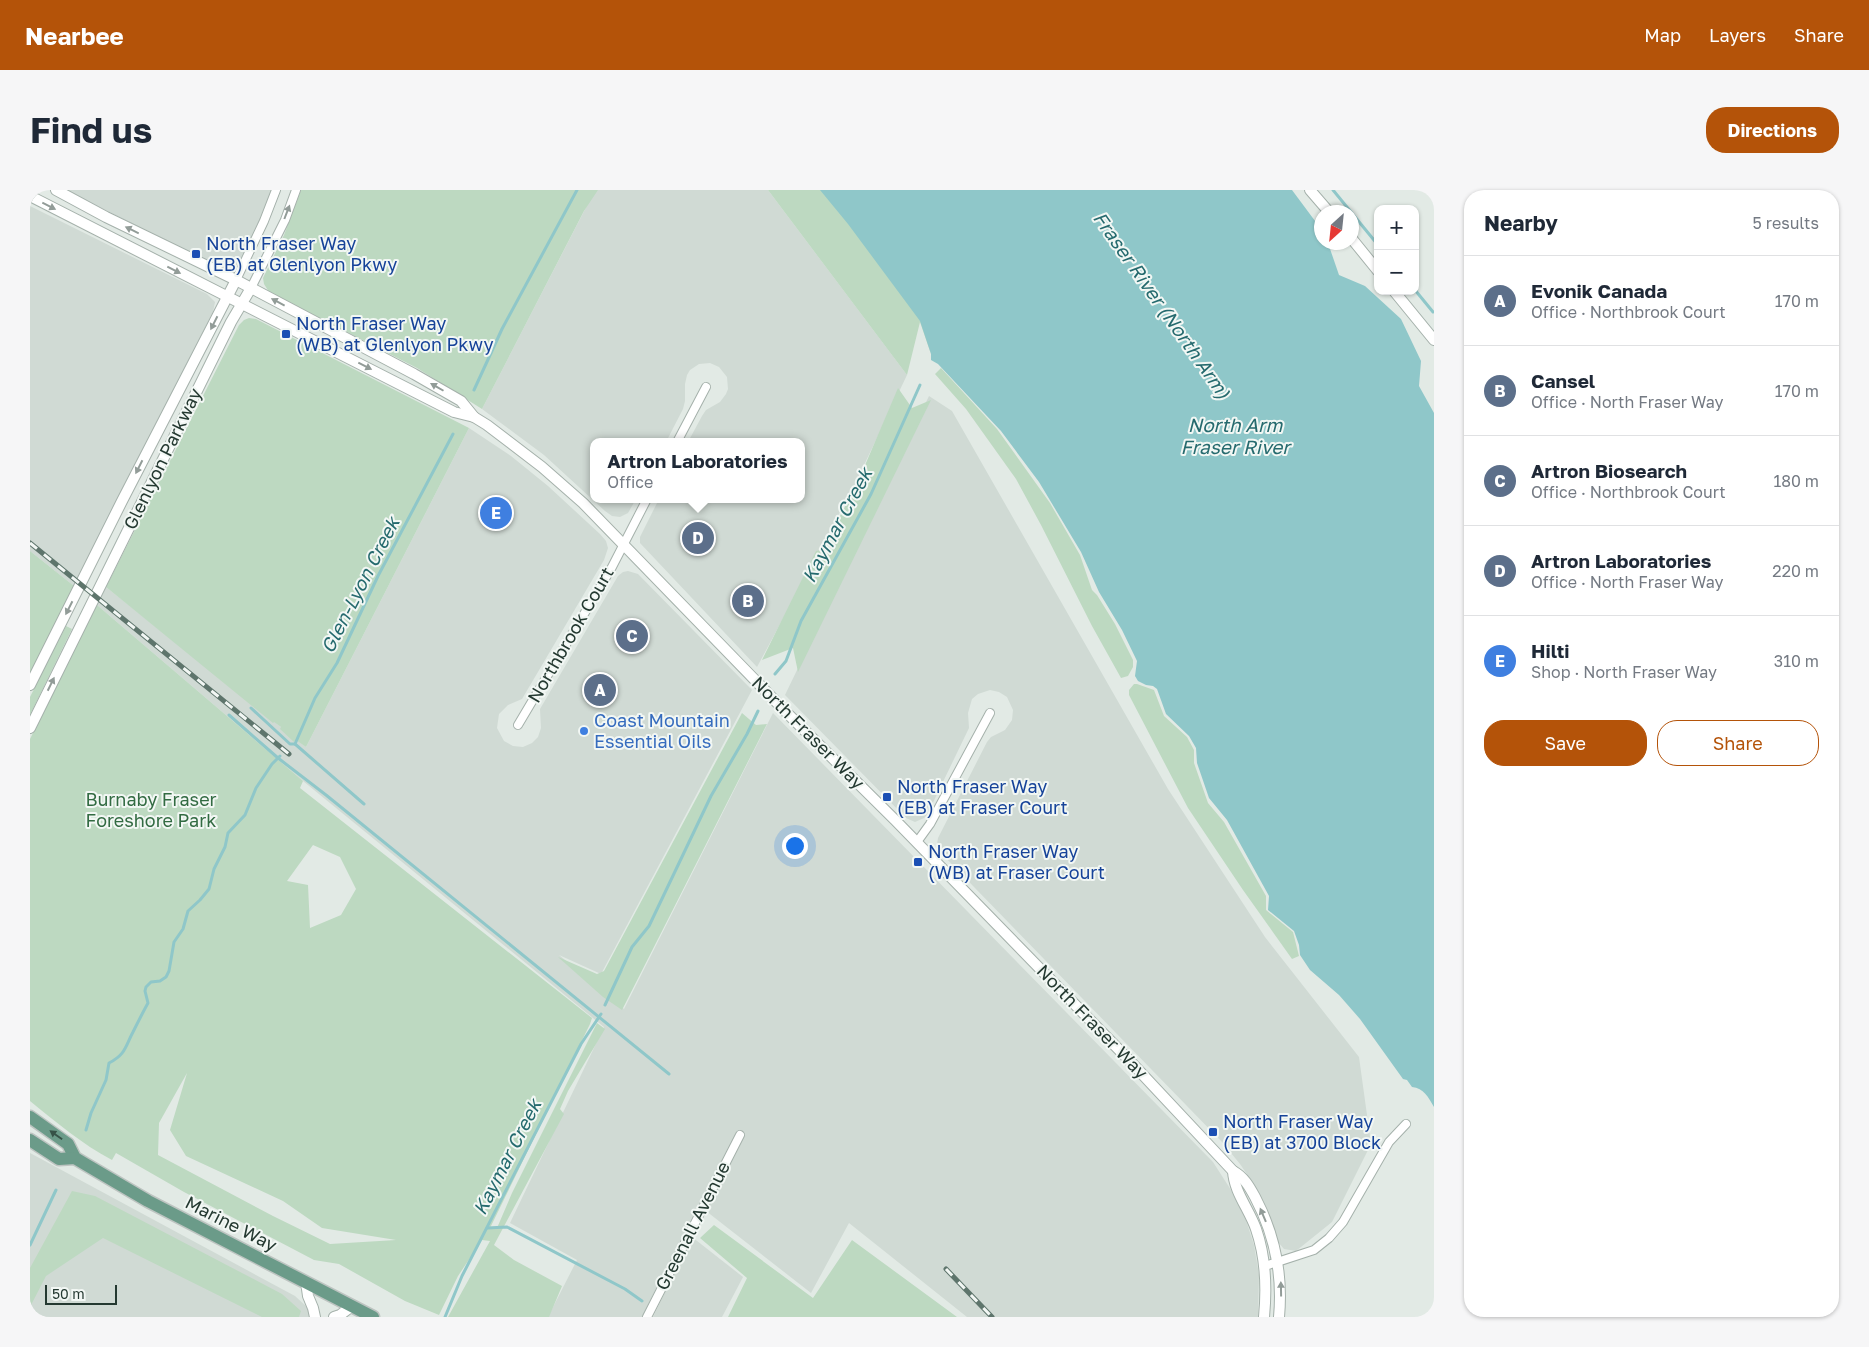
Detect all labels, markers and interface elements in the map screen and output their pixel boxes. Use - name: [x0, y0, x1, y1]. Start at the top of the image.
- text: Nearbee: [25, 21, 124, 50]
- text: Map: [1644, 24, 1681, 46]
- text: Layers: [1709, 24, 1766, 46]
- text: Share: [1794, 24, 1844, 46]
- button: Directions: [1706, 107, 1839, 153]
- text: Find us: [30, 109, 152, 151]
- one-way arrow: [42, 202, 56, 210]
- one-way arrow: [283, 204, 291, 219]
- north arrow: [1314, 205, 1359, 250]
- map controls: [1374, 205, 1419, 295]
- button: +: [1374, 205, 1419, 250]
- water label: Fraser River (North Arm): [1089, 207, 1236, 403]
- text: Nearby: [1484, 210, 1558, 236]
- text: 5 results: [1753, 213, 1819, 233]
- one-way arrow: [125, 225, 139, 233]
- place label: North Fraser Way (EB) at Glenlyon Pkwy: [206, 232, 397, 275]
- marker: North Fraser Way (EB) at Glenlyon Pkwy: [190, 248, 202, 260]
- button: −: [1374, 250, 1419, 295]
- one-way arrow: [167, 266, 181, 274]
- text: Evonik Canada: [1531, 279, 1667, 302]
- text: A: [1494, 291, 1506, 311]
- text: 170 m: [1775, 291, 1819, 311]
- one-way arrow: [271, 298, 285, 306]
- text: Office · Northbrook Court: [1531, 302, 1726, 322]
- place label: North Fraser Way (WB) at Glenlyon Pkwy: [296, 312, 494, 355]
- one-way arrow: [210, 316, 218, 330]
- marker: North Fraser Way (WB) at Glenlyon Pkwy: [280, 328, 292, 340]
- one-way arrow: [358, 362, 372, 370]
- text: Cansel: [1531, 369, 1595, 392]
- text: B: [1494, 381, 1506, 401]
- text: 170 m: [1775, 381, 1819, 401]
- one-way arrow: [430, 382, 443, 391]
- street label: Glenlyon Parkway: [118, 384, 206, 533]
- text: Office · North Fraser Way: [1531, 392, 1723, 412]
- water label: North Arm Fraser River: [1180, 413, 1292, 458]
- popup: [590, 438, 805, 503]
- text: Artron Laboratories: [607, 449, 788, 472]
- text: Artron Biosearch: [1531, 459, 1687, 482]
- one-way arrow: [135, 460, 143, 475]
- water label: Kaymar Creek: [797, 462, 877, 586]
- text: C: [1494, 471, 1506, 491]
- text: 180 m: [1773, 471, 1819, 491]
- text: Office: [607, 472, 653, 492]
- text: Office · Northbrook Court: [1531, 482, 1726, 502]
- pin: E: [480, 494, 512, 532]
- water label: Glen-Lyon Creek: [315, 511, 405, 657]
- pin: D: [682, 519, 714, 557]
- text: Artron Laboratories: [1531, 549, 1711, 572]
- text: D: [1494, 561, 1506, 581]
- text: 220 m: [1772, 561, 1819, 581]
- street label: Northbrook Court: [522, 563, 618, 706]
- text: Office · North Fraser Way: [1531, 572, 1723, 592]
- pin: B: [732, 582, 764, 620]
- one-way arrow: [65, 600, 73, 615]
- pin: C: [616, 617, 648, 655]
- text: Hilti: [1531, 639, 1569, 662]
- text: E: [1495, 651, 1505, 671]
- text: 310 m: [1774, 651, 1819, 671]
- text: Shop · North Fraser Way: [1531, 662, 1717, 682]
- pin: A: [584, 671, 616, 709]
- street label: North Fraser Way: [748, 671, 870, 793]
- one-way arrow: [48, 677, 56, 691]
- place label: Coast Mountain Essential Oils: [594, 709, 730, 752]
- button: Save: [1484, 720, 1647, 766]
- button: Share: [1657, 720, 1819, 766]
- marker: Coast Mountain Essential Oils: [578, 725, 590, 737]
- place label: North Fraser Way (EB) at Fraser Court: [897, 775, 1068, 818]
- park label: Burnaby Fraser Foreshore Park: [85, 788, 217, 831]
- marker: North Fraser Way (EB) at Fraser Court: [881, 791, 893, 803]
- your location: [782, 833, 808, 859]
- place label: North Fraser Way (WB) at Fraser Court: [928, 840, 1105, 883]
- marker: North Fraser Way (WB) at Fraser Court: [912, 856, 924, 868]
- street label: North Fraser Way: [1033, 960, 1153, 1083]
- water label: Kaymar Creek: [468, 1093, 547, 1218]
- place label: North Fraser Way (EB) at 3700 Block: [1223, 1110, 1381, 1153]
- marker: North Fraser Way (EB) at 3700 Block: [1207, 1126, 1219, 1138]
- one-way arrow: [49, 1130, 62, 1140]
- street label: Greenall Avenue: [650, 1158, 734, 1293]
- street label: Marine Way: [182, 1191, 281, 1256]
- one-way arrow: [1259, 1208, 1267, 1222]
- one-way arrow: [1276, 1281, 1284, 1297]
- scale bar: [45, 1282, 118, 1305]
- text: 50 m: [52, 1285, 85, 1302]

